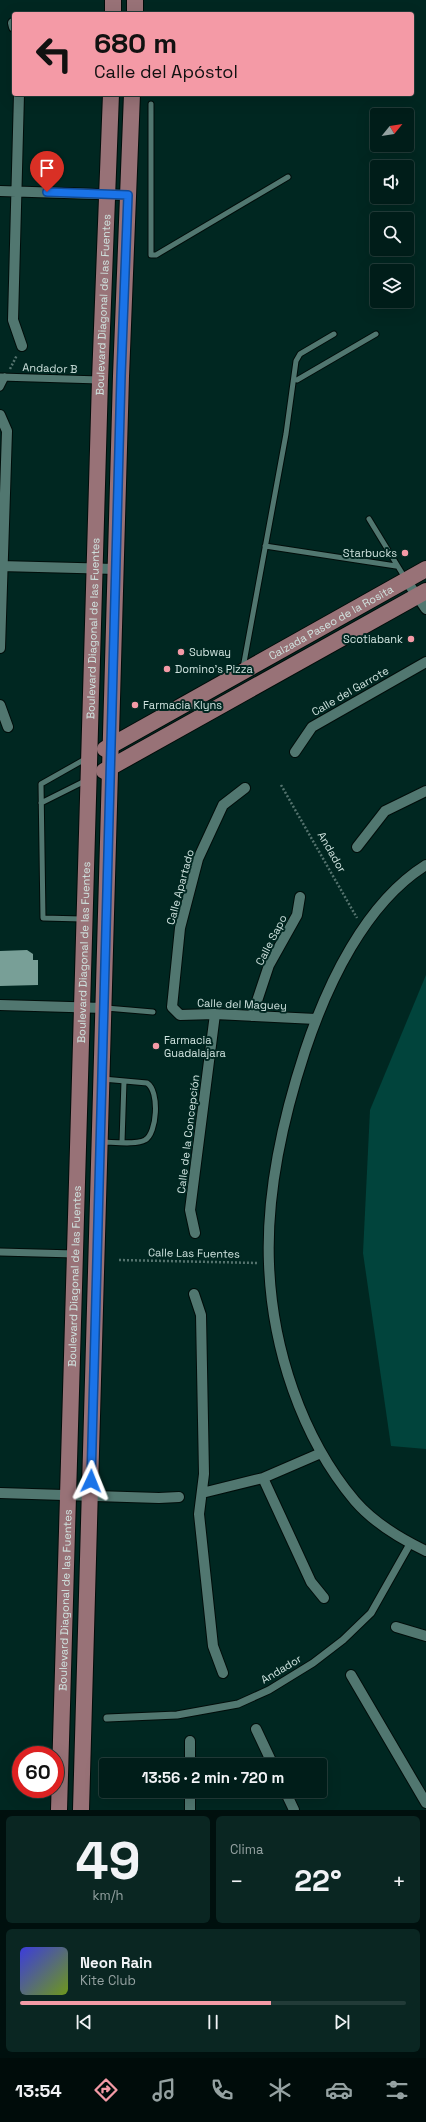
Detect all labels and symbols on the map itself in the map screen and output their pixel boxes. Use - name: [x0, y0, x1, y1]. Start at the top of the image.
- north arrow: [370, 108, 414, 152]
- pin: [30, 151, 64, 192]
- street label: Boulevard Diagonal de las Fuentes: [93, 213, 113, 396]
- street label: Andador B: [22, 360, 78, 376]
- street label: Boulevard Diagonal de las Fuentes: [83, 537, 102, 719]
- place label: Starbucks: [343, 546, 397, 560]
- marker: Starbucks: [400, 548, 410, 558]
- street label: Calzada Paseo de la Rosita: [266, 581, 396, 663]
- place label: Scotiabank: [343, 632, 403, 646]
- marker: Scotiabank: [406, 634, 416, 644]
- place label: Subway: [189, 645, 231, 659]
- marker: Subway: [176, 647, 186, 657]
- place label: Domino's Pizza: [175, 662, 254, 676]
- street label: Calle del Garrote: [309, 663, 391, 719]
- marker: Domino's Pizza: [162, 664, 172, 674]
- place label: Farmacia Klyns: [143, 698, 222, 712]
- marker: Farmacia Klyns: [130, 700, 140, 710]
- street label: Andador: [315, 829, 349, 875]
- street label: Calle Apartado: [163, 848, 197, 926]
- street label: Boulevard Diagonal de las Fuentes: [74, 861, 93, 1043]
- street label: Calle Sapo: [252, 912, 290, 968]
- street label: Calle del Maguey: [197, 995, 287, 1013]
- place label: Farmacia Guadalajara: [164, 1033, 227, 1060]
- marker: Farmacia Guadalajara: [151, 1041, 161, 1051]
- street label: Calle de la Concepción: [174, 1074, 202, 1194]
- street label: Boulevard Diagonal de las Fuentes: [65, 1185, 84, 1367]
- street label: Calle Las Fuentes: [148, 1245, 240, 1261]
- position arrow: [70, 1460, 112, 1502]
- street label: Boulevard Diagonal de las Fuentes: [55, 1509, 75, 1691]
- street label: Andador: [258, 1651, 304, 1687]
- speed limit sign: 60: [12, 1746, 64, 1798]

